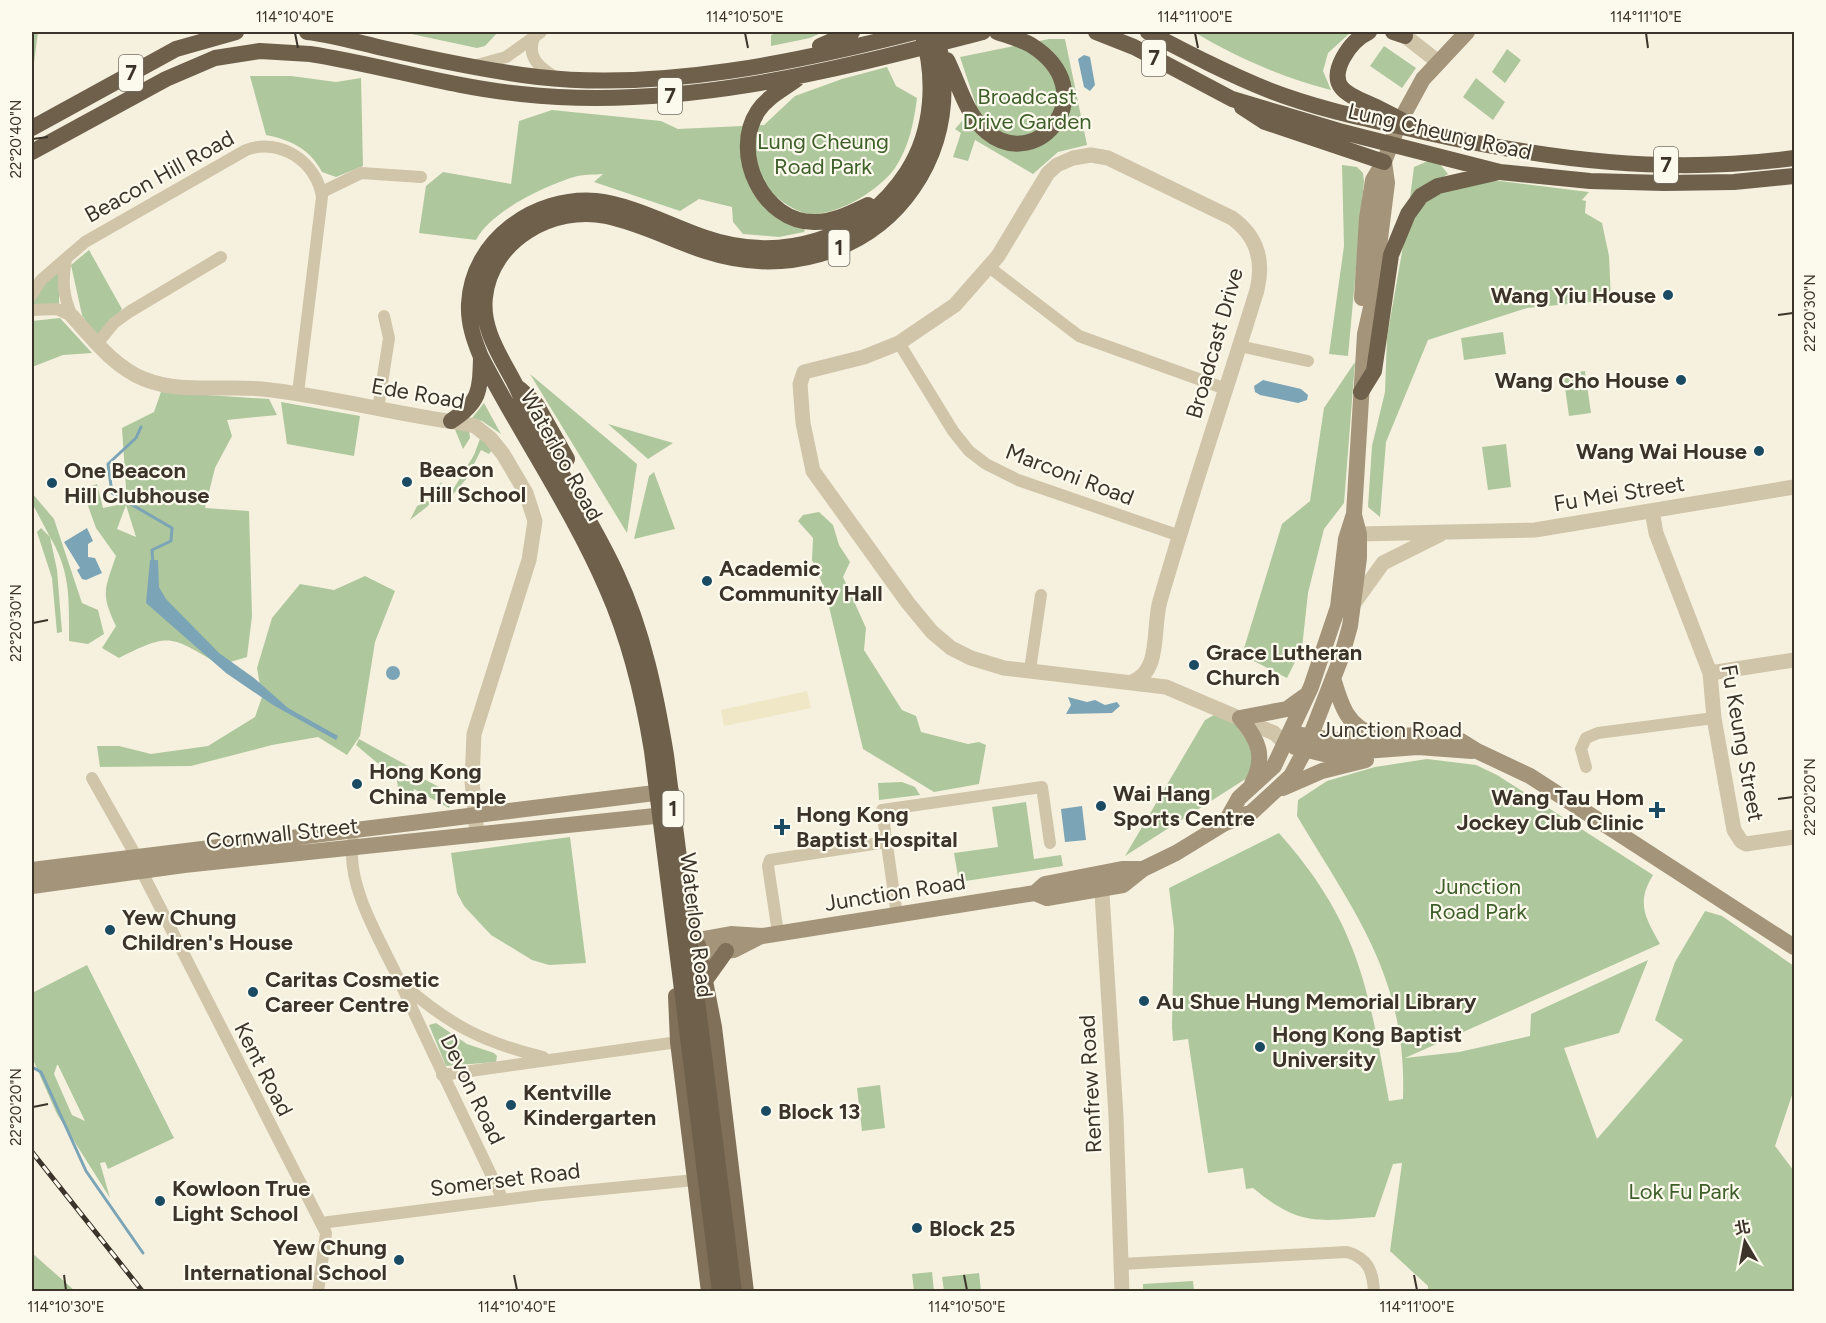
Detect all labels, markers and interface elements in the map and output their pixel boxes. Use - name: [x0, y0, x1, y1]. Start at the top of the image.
- text: 114°10'40"E: [256, 8, 334, 26]
- text: 114°10'50"E: [706, 8, 784, 26]
- text: 114°11'00"E: [1157, 8, 1233, 26]
- text: 114°11'10"E: [1610, 8, 1682, 26]
- road number: 7: [1142, 40, 1166, 76]
- road number: 7: [119, 55, 143, 91]
- road number: 7: [658, 78, 682, 114]
- park label: Broadcast Drive Garden: [963, 83, 1091, 135]
- street label: Lung Cheung Road: [1345, 97, 1535, 166]
- text: 22°20'40"N: [7, 100, 25, 178]
- street label: Beacon Hill Road: [80, 124, 239, 229]
- park label: Lung Cheung Road Park: [757, 128, 889, 180]
- road number: 7: [1654, 147, 1678, 183]
- road number: 1: [828, 230, 850, 266]
- street label: Broadcast Drive: [1180, 265, 1249, 422]
- text: 22°20'30"N: [1801, 274, 1819, 352]
- place label: Wang Yiu House: [1491, 282, 1656, 309]
- marker: Wang Yiu House: [1661, 288, 1675, 302]
- place label: Wang Cho House: [1495, 367, 1669, 394]
- street label: Ede Road: [369, 372, 467, 415]
- marker: Wang Cho House: [1674, 373, 1688, 387]
- street label: Waterloo Road: [514, 385, 609, 525]
- street label: Marconi Road: [1002, 438, 1138, 511]
- place label: Wang Wai House: [1576, 438, 1747, 465]
- marker: Wang Wai House: [1752, 444, 1766, 458]
- place label: Beacon Hill School: [419, 456, 526, 508]
- place label: One Beacon Hill Clubhouse: [64, 457, 210, 509]
- street label: Fu Mei Street: [1552, 470, 1686, 517]
- marker: Beacon Hill School: [400, 475, 414, 489]
- marker: One Beacon Hill Clubhouse: [45, 476, 59, 490]
- place label: Academic Community Hall: [719, 555, 883, 607]
- marker: Academic Community Hall: [700, 574, 714, 588]
- text: 22°20'30"N: [7, 584, 25, 662]
- place label: Grace Lutheran Church: [1206, 639, 1362, 691]
- marker: Grace Lutheran Church: [1187, 658, 1201, 672]
- street label: Fu Keung Street: [1715, 662, 1770, 824]
- street label: Junction Road: [1320, 716, 1462, 743]
- place label: Hong Kong China Temple: [369, 758, 506, 810]
- text: 22°20'20"N: [1801, 758, 1819, 836]
- marker: Hong Kong China Temple: [350, 777, 364, 791]
- place label: Wai Hang Sports Centre: [1113, 780, 1255, 832]
- place label: Wang Tau Hom Jockey Club Clinic: [1457, 784, 1644, 836]
- road number: 1: [662, 791, 684, 827]
- marker: Wai Hang Sports Centre: [1094, 799, 1108, 813]
- place label: Hong Kong Baptist Hospital: [796, 801, 958, 853]
- marker: Wang Tau Hom Jockey Club Clinic: [1648, 801, 1666, 819]
- street label: Cornwall Street: [205, 812, 360, 855]
- marker: Hong Kong Baptist Hospital: [773, 818, 791, 836]
- street label: Waterloo Road: [674, 851, 719, 999]
- street label: Junction Road: [823, 868, 967, 917]
- park label: Junction Road Park: [1429, 873, 1527, 925]
- place label: Yew Chung Children's House: [122, 904, 293, 956]
- marker: Yew Chung Children's House: [103, 923, 117, 937]
- place label: Caritas Cosmetic Career Centre: [265, 966, 440, 1018]
- marker: Caritas Cosmetic Career Centre: [246, 985, 260, 999]
- place label: Au Shue Hung Memorial Library: [1156, 988, 1477, 1015]
- marker: Au Shue Hung Memorial Library: [1137, 994, 1151, 1008]
- street label: Renfrew Road: [1073, 1014, 1108, 1154]
- street label: Kent Road: [228, 1018, 299, 1121]
- place label: Hong Kong Baptist University: [1272, 1021, 1462, 1073]
- street label: Devon Road: [434, 1030, 511, 1149]
- marker: Hong Kong Baptist University: [1253, 1040, 1267, 1054]
- text: 22°20'20"N: [7, 1068, 25, 1146]
- place label: Kentville Kindergarten: [523, 1079, 656, 1131]
- marker: Kentville Kindergarten: [504, 1098, 518, 1112]
- place label: Block 13: [778, 1098, 860, 1125]
- marker: Block 13: [759, 1104, 773, 1118]
- street label: Somerset Road: [428, 1157, 582, 1202]
- place label: Kowloon True Light School: [172, 1175, 310, 1227]
- park label: Lok Fu Park: [1628, 1178, 1740, 1205]
- marker: Kowloon True Light School: [153, 1194, 167, 1208]
- north arrow: [1715, 1212, 1775, 1272]
- place label: Block 25: [929, 1215, 1015, 1242]
- text: 北: [1733, 1217, 1752, 1238]
- marker: Block 25: [910, 1221, 924, 1235]
- place label: Yew Chung International School: [184, 1234, 387, 1286]
- marker: Yew Chung International School: [392, 1253, 406, 1267]
- text: 114°10'30"E: [27, 1298, 105, 1316]
- text: 114°10'40"E: [478, 1298, 556, 1316]
- text: 114°10'50"E: [928, 1298, 1006, 1316]
- text: 114°11'00"E: [1379, 1298, 1455, 1316]

